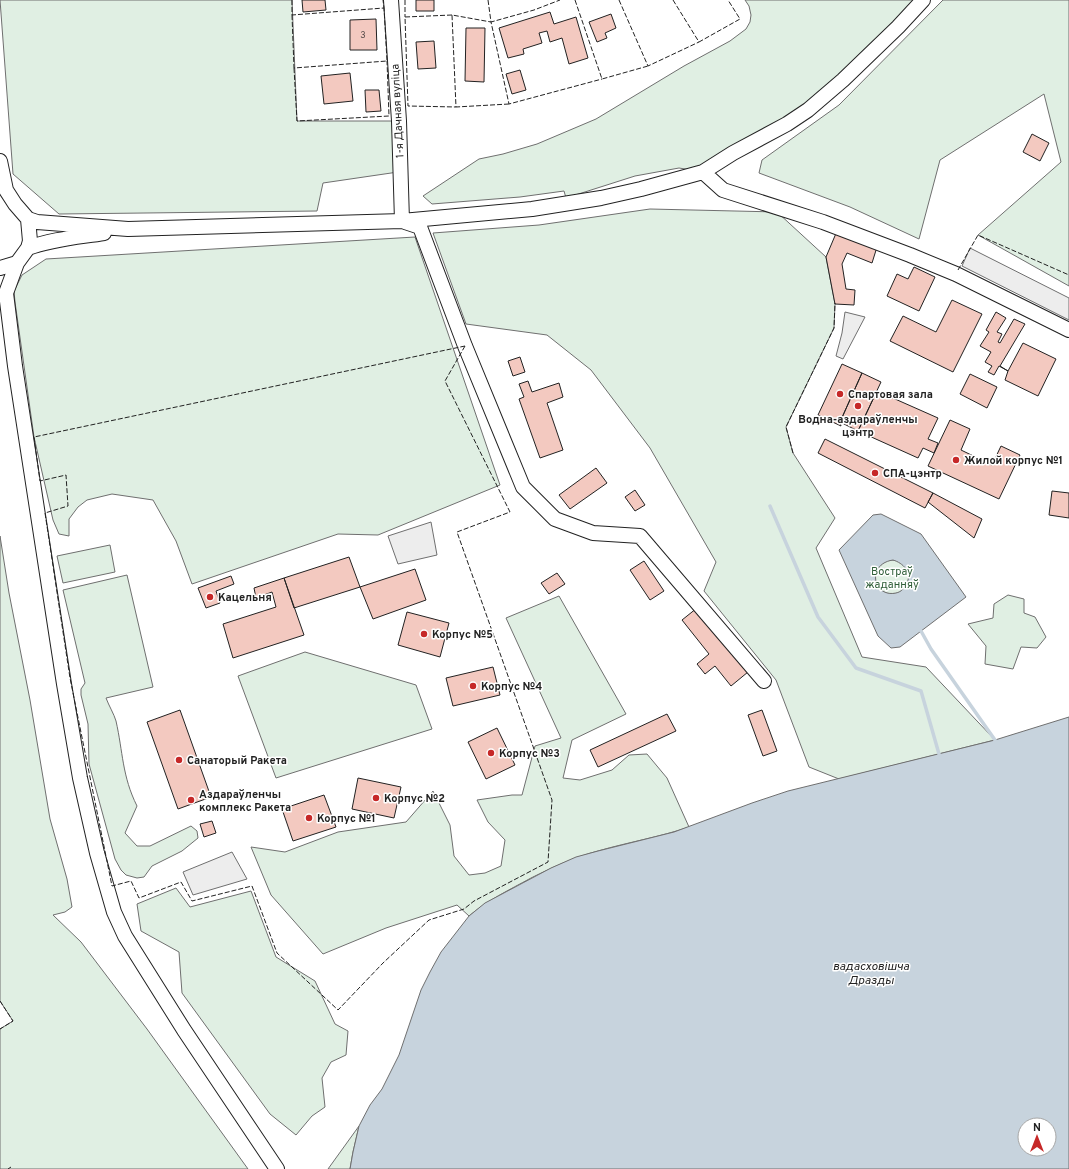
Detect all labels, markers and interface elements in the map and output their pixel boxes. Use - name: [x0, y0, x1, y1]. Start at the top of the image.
- house number: 3: [360, 30, 366, 41]
- street label: 1-я Дачная вуліца: [389, 63, 407, 158]
- place label: Спартовая зала: [848, 388, 933, 402]
- marker: Спартовая зала: [835, 389, 845, 399]
- marker: Водна-аздараўленчы цэнтр: [853, 401, 863, 411]
- place label: Водна-аздараўленчы цэнтр: [798, 413, 918, 440]
- place label: Жилой корпус №1: [964, 454, 1063, 468]
- marker: Жилой корпус №1: [951, 455, 961, 465]
- place label: СПА-цэнтр: [883, 467, 942, 481]
- marker: СПА-цэнтр: [870, 468, 880, 478]
- park label: Востраў жаданняў: [865, 565, 919, 592]
- place label: Кацельня: [218, 591, 272, 605]
- marker: Кацельня: [205, 592, 215, 602]
- place label: Корпус №5: [432, 628, 493, 642]
- marker: Корпус №5: [419, 629, 429, 639]
- place label: Корпус №4: [481, 680, 542, 694]
- marker: Корпус №4: [468, 681, 478, 691]
- place label: Корпус №3: [499, 747, 560, 761]
- marker: Корпус №3: [486, 748, 496, 758]
- place label: Санаторый Ракета: [187, 754, 287, 768]
- marker: Санаторый Ракета: [174, 755, 184, 765]
- place label: Аздараўленчы комплекс Ракета: [199, 788, 291, 815]
- place label: Корпус №2: [384, 792, 445, 806]
- marker: Корпус №2: [371, 793, 381, 803]
- marker: Аздараўленчы комплекс Ракета: [186, 795, 196, 805]
- place label: Корпус №1: [317, 812, 376, 826]
- marker: Корпус №1: [304, 813, 314, 823]
- water label: вадасховішча Дразды: [833, 959, 910, 989]
- north arrow: [1017, 1117, 1057, 1157]
- text: N: [1033, 1121, 1041, 1135]

